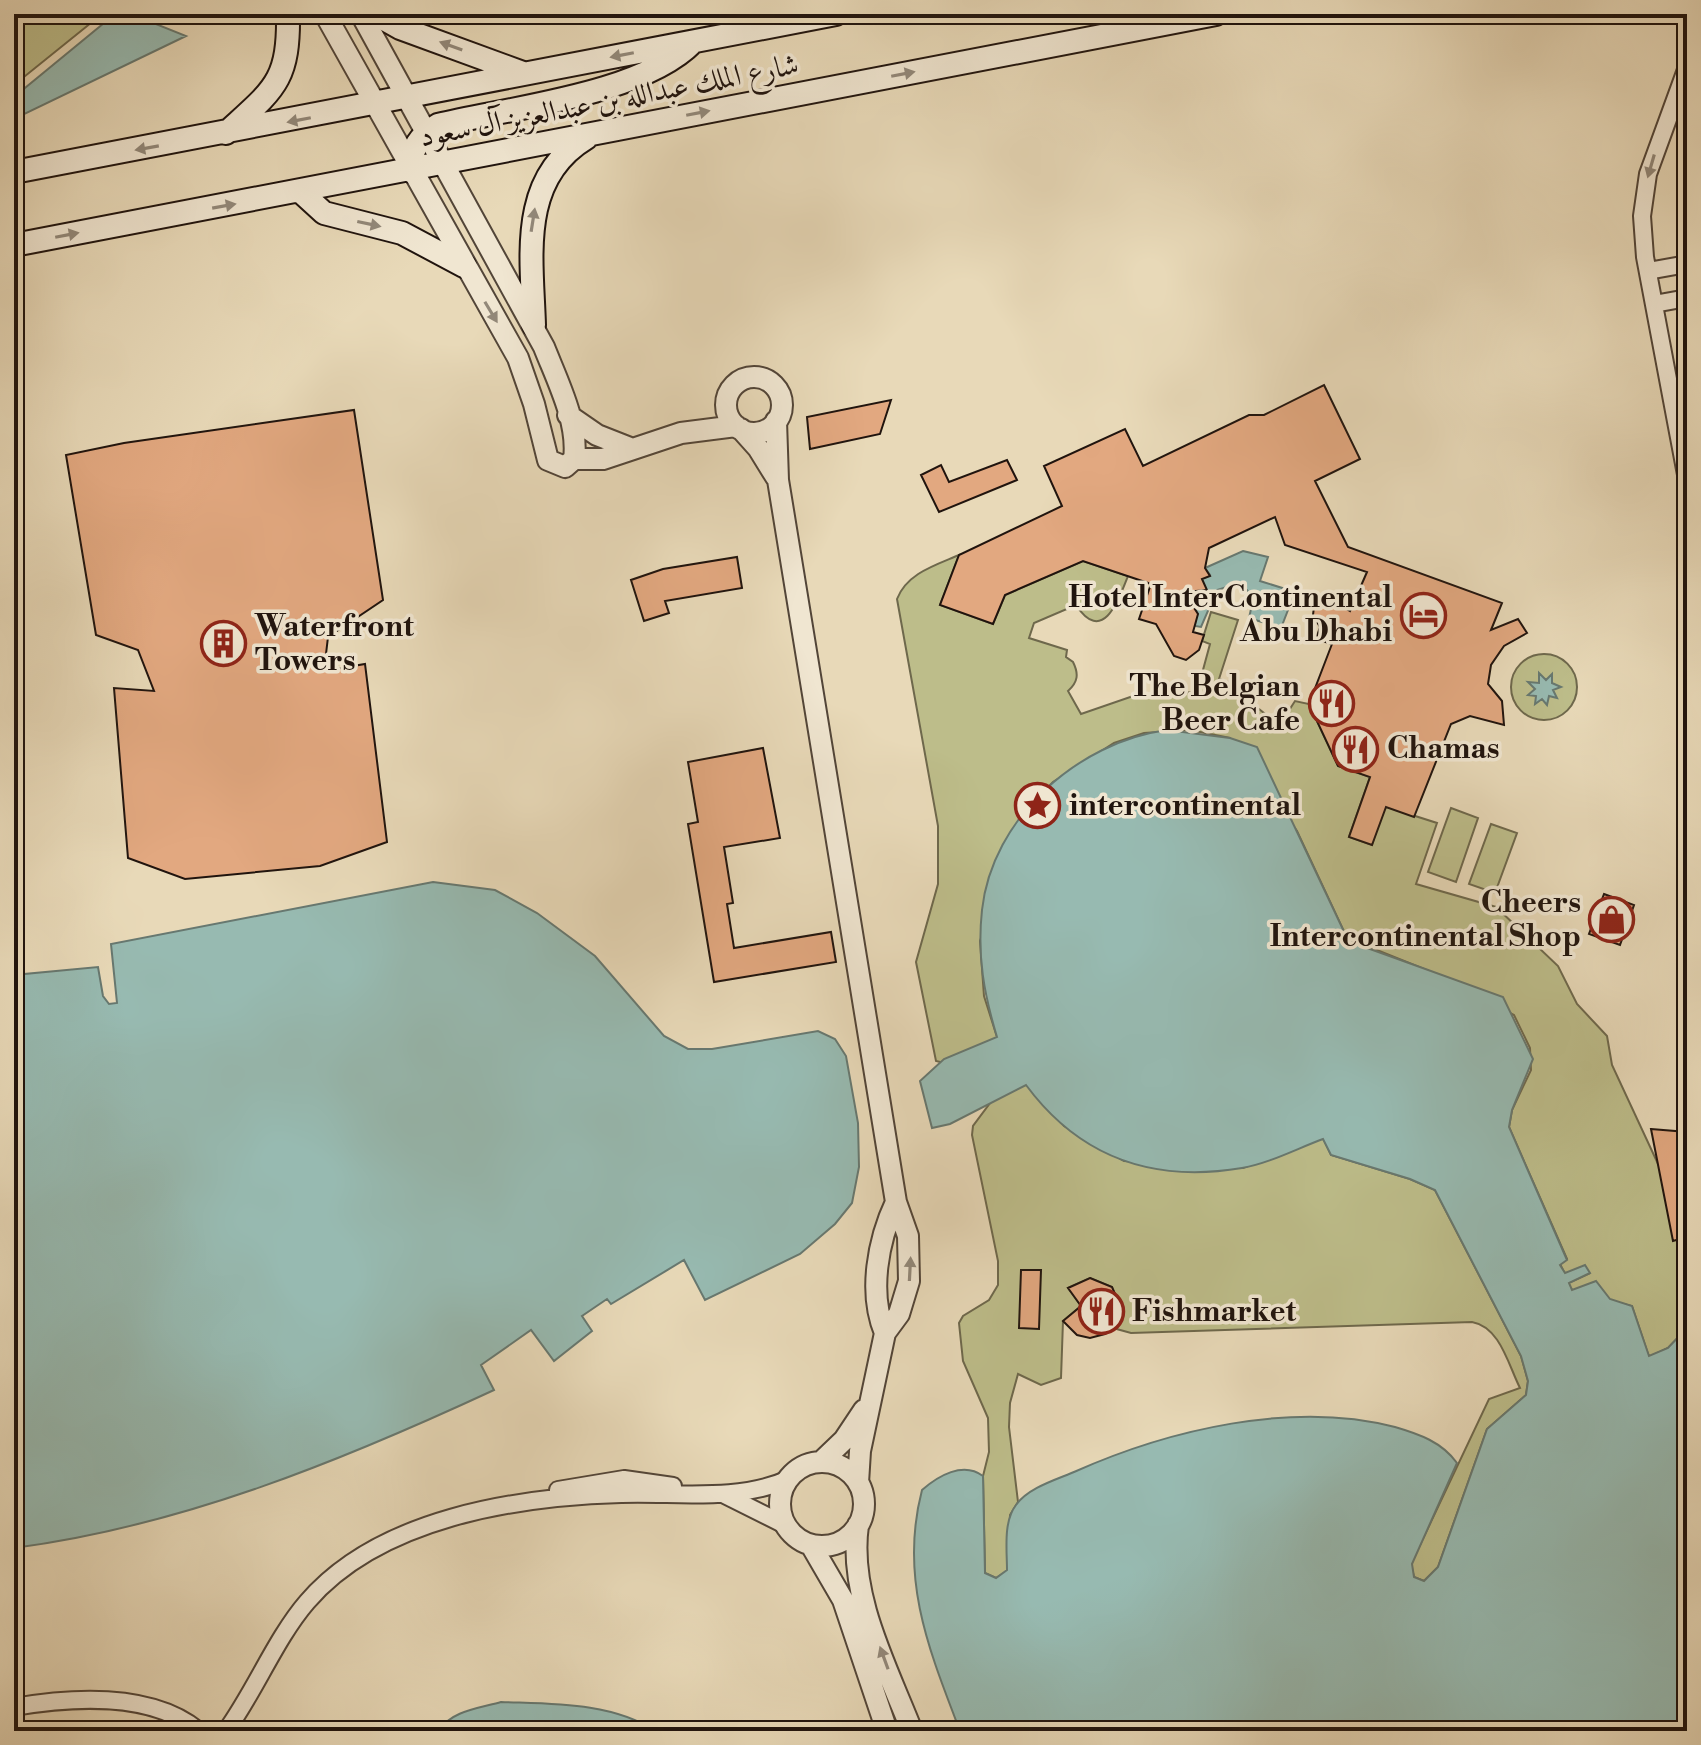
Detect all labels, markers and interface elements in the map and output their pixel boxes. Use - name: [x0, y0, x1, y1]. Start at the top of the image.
- one-way arrow: [438, 39, 462, 52]
- street label: شارع الملك عبدالله بن عبدالعزيز آل سعود: [416, 46, 803, 161]
- one-way arrow: [609, 49, 634, 61]
- one-way arrow: [891, 67, 916, 80]
- one-way arrow: [686, 106, 711, 119]
- one-way arrow: [287, 114, 312, 126]
- one-way arrow: [134, 142, 159, 154]
- one-way arrow: [1644, 155, 1657, 179]
- one-way arrow: [212, 199, 237, 211]
- one-way arrow: [527, 207, 540, 232]
- one-way arrow: [356, 218, 381, 231]
- one-way arrow: [55, 228, 80, 240]
- one-way arrow: [484, 301, 498, 323]
- place label: Hotel InterContinental Abu Dhabi: [1068, 579, 1392, 651]
- hotel icon: Hotel InterContinental Abu Dhabi: [1399, 591, 1447, 639]
- place label: Waterfront Towers: [254, 608, 414, 680]
- building icon: Waterfront Towers: [200, 620, 248, 668]
- place label: The Belgian Beer Cafe: [1130, 668, 1301, 740]
- restaurant icon: The Belgian Beer Cafe: [1307, 680, 1355, 728]
- restaurant icon: Chamas: [1332, 725, 1380, 773]
- place label: Chamas: [1387, 730, 1500, 768]
- place icon: intercontinental: [1014, 782, 1062, 830]
- place label: intercontinental: [1069, 787, 1301, 825]
- place label: Cheers Intercontinental Shop: [1270, 884, 1581, 956]
- shop icon: Cheers Intercontinental Shop: [1588, 896, 1636, 944]
- one-way arrow: [903, 1256, 916, 1281]
- restaurant icon: Fishmarket: [1077, 1288, 1125, 1336]
- place label: Fishmarket: [1132, 1293, 1297, 1331]
- one-way arrow: [878, 1646, 890, 1670]

